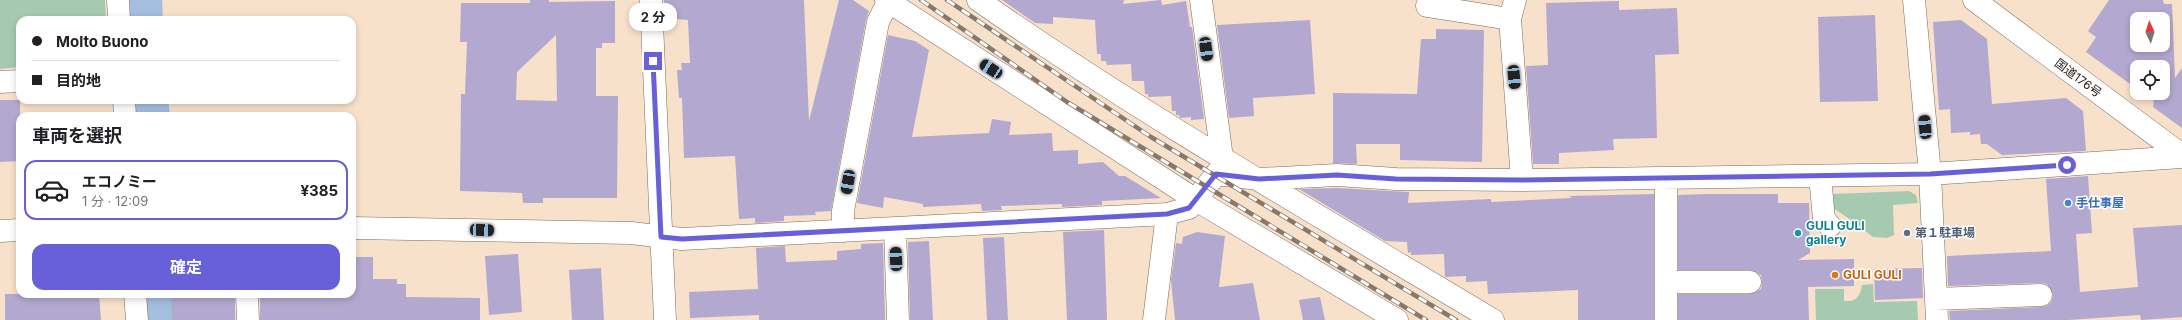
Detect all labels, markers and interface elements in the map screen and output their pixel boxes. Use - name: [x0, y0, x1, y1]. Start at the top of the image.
- callout: 2 分: [629, 3, 677, 31]
- text: 2 分: [641, 9, 665, 25]
- north arrow: [2130, 12, 2170, 52]
- map controls: [2130, 12, 2170, 100]
- text: Molto Buono: [56, 32, 149, 51]
- car: [1198, 36, 1214, 62]
- route end: [644, 52, 662, 70]
- street label: 国道176号: [2052, 55, 2105, 100]
- car: [978, 57, 1004, 81]
- button: locate: [2130, 60, 2170, 100]
- car: [1507, 65, 1521, 89]
- text: 目的地: [56, 71, 101, 90]
- car: [1918, 115, 1932, 139]
- text: 車両を選択: [32, 125, 122, 146]
- route start: [2058, 156, 2076, 174]
- car: [840, 169, 856, 195]
- icon: car: [34, 172, 70, 208]
- text: エコノミー: [82, 172, 157, 191]
- text: ¥385: [300, 181, 338, 200]
- text: 1 分 · 12:09: [82, 193, 148, 209]
- place label: 手仕事屋: [2076, 195, 2124, 210]
- marker: 手仕事屋: [2063, 198, 2073, 208]
- place label: GULI GULI gallery: [1806, 218, 1865, 247]
- car: [470, 224, 494, 236]
- place label: 第１駐車場: [1915, 225, 1975, 240]
- marker: GULI GULI gallery: [1793, 228, 1803, 238]
- marker: 第１駐車場: [1902, 228, 1912, 238]
- button: 確定: [32, 244, 340, 290]
- car: [890, 247, 902, 271]
- place label: GULI GULI: [1843, 267, 1902, 282]
- marker: GULI GULI: [1830, 270, 1840, 280]

